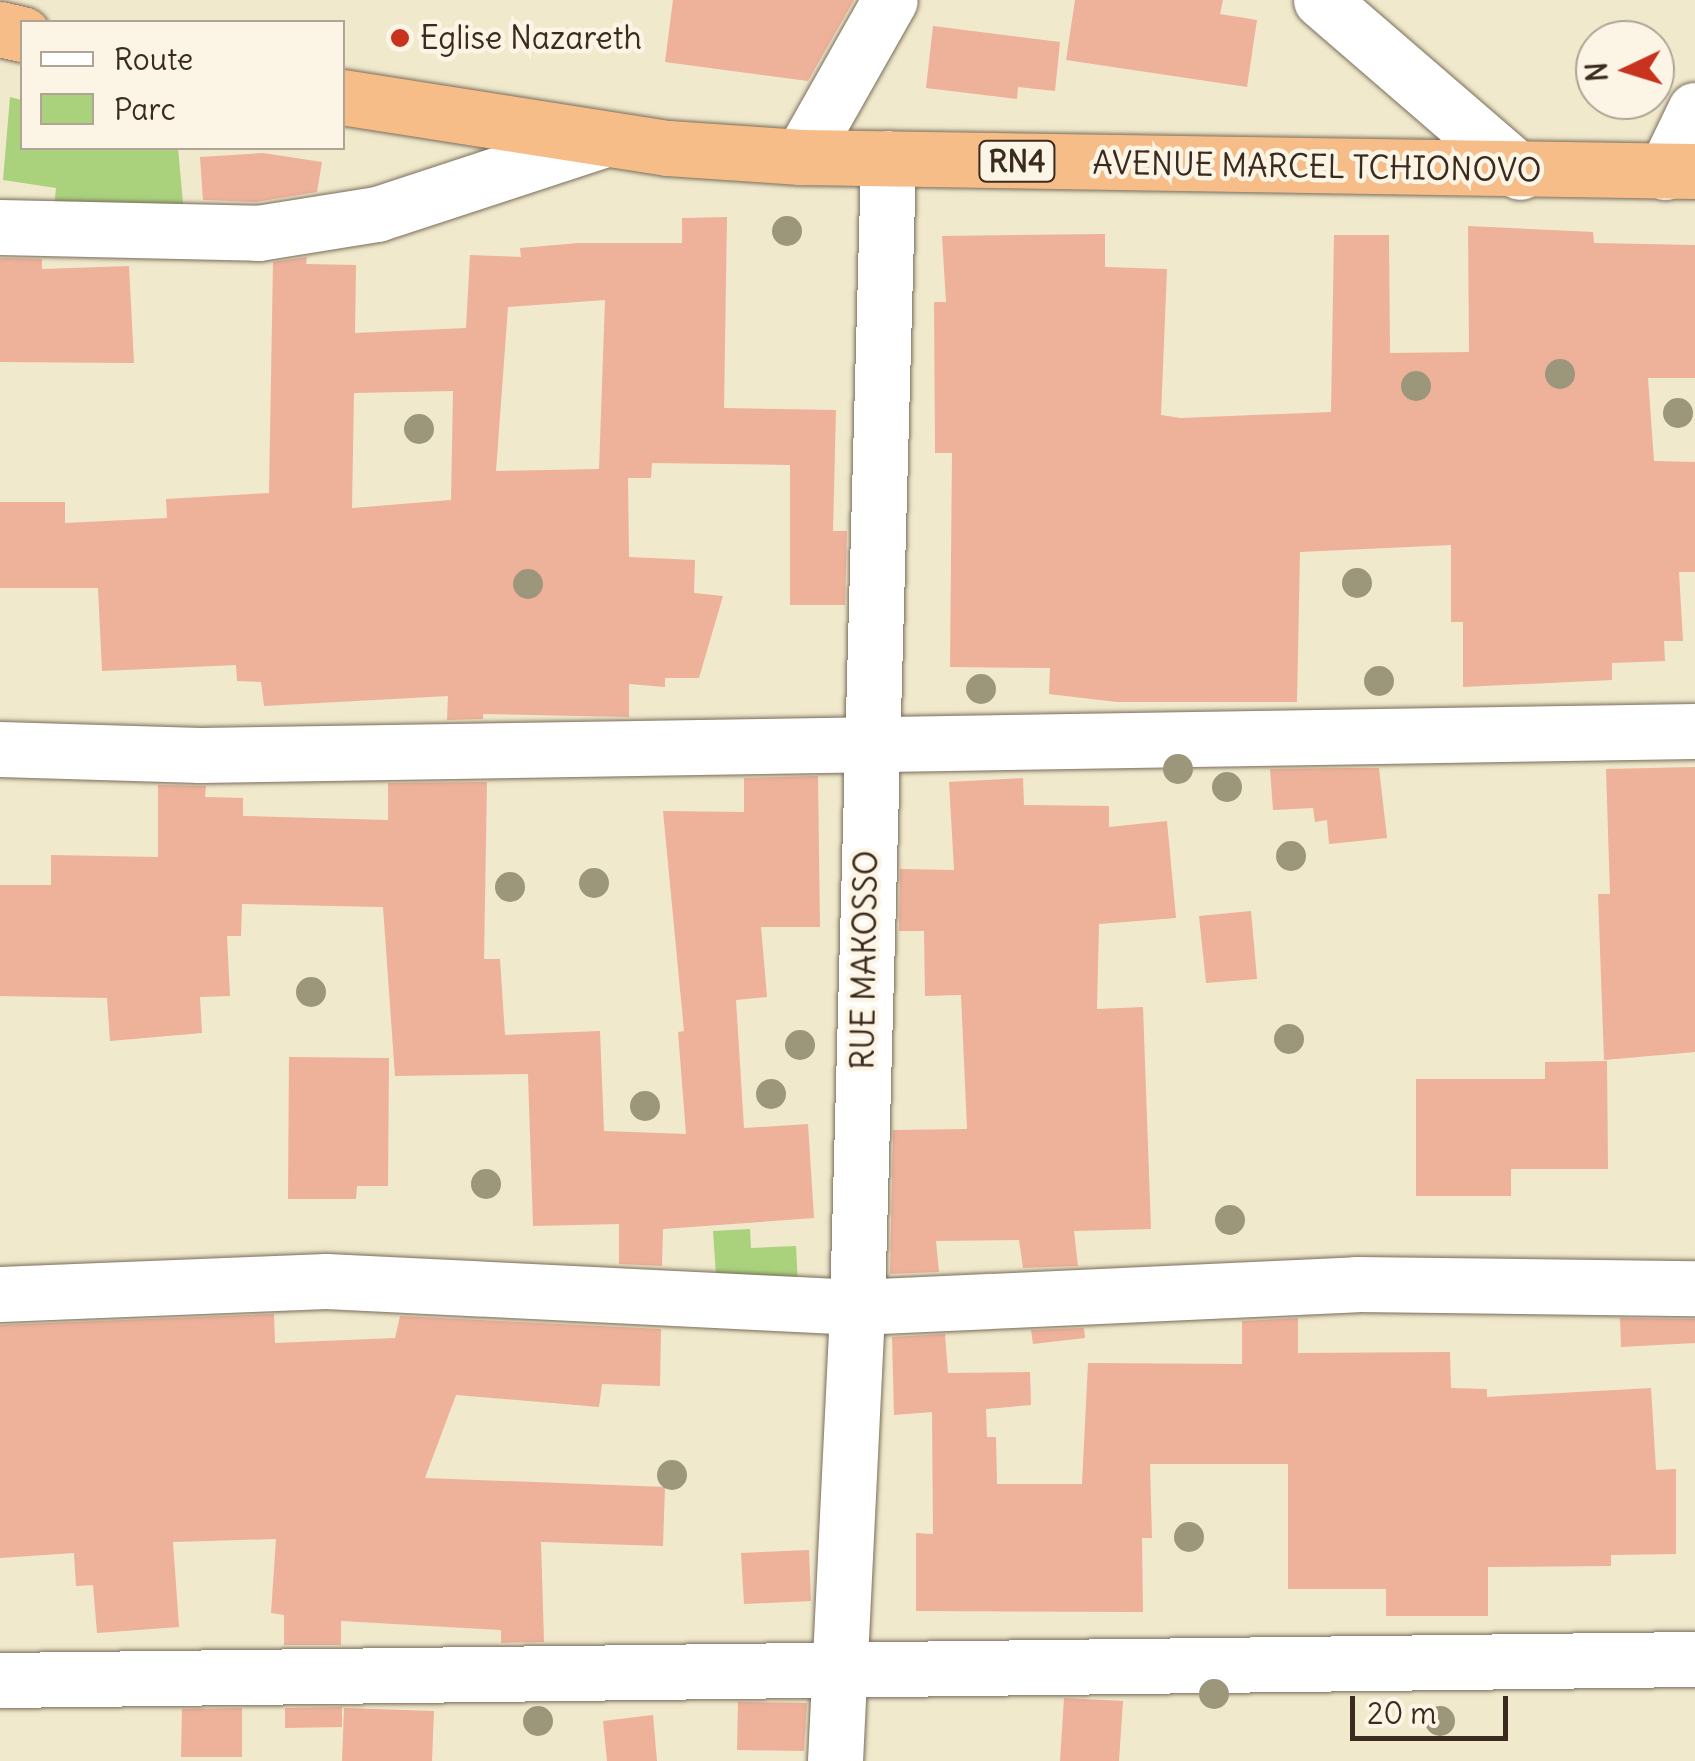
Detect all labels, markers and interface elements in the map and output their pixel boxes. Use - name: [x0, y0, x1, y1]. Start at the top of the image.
- place label: Eglise Nazareth: [420, 19, 642, 57]
- legend: [20, 20, 345, 150]
- north arrow: [1575, 20, 1675, 120]
- marker: Eglise Nazareth: [389, 27, 411, 49]
- text: Route: [114, 40, 193, 78]
- text: N: [1578, 61, 1616, 83]
- text: Parc: [114, 90, 176, 128]
- road number: RN4: [977, 136, 1057, 186]
- street label: AVENUE MARCEL TCHIONOVO: [1092, 144, 1542, 190]
- street label: RUE MAKOSSO: [844, 850, 886, 1070]
- scale bar: [1355, 1676, 1512, 1738]
- text: 20 m: [1367, 1694, 1437, 1732]

